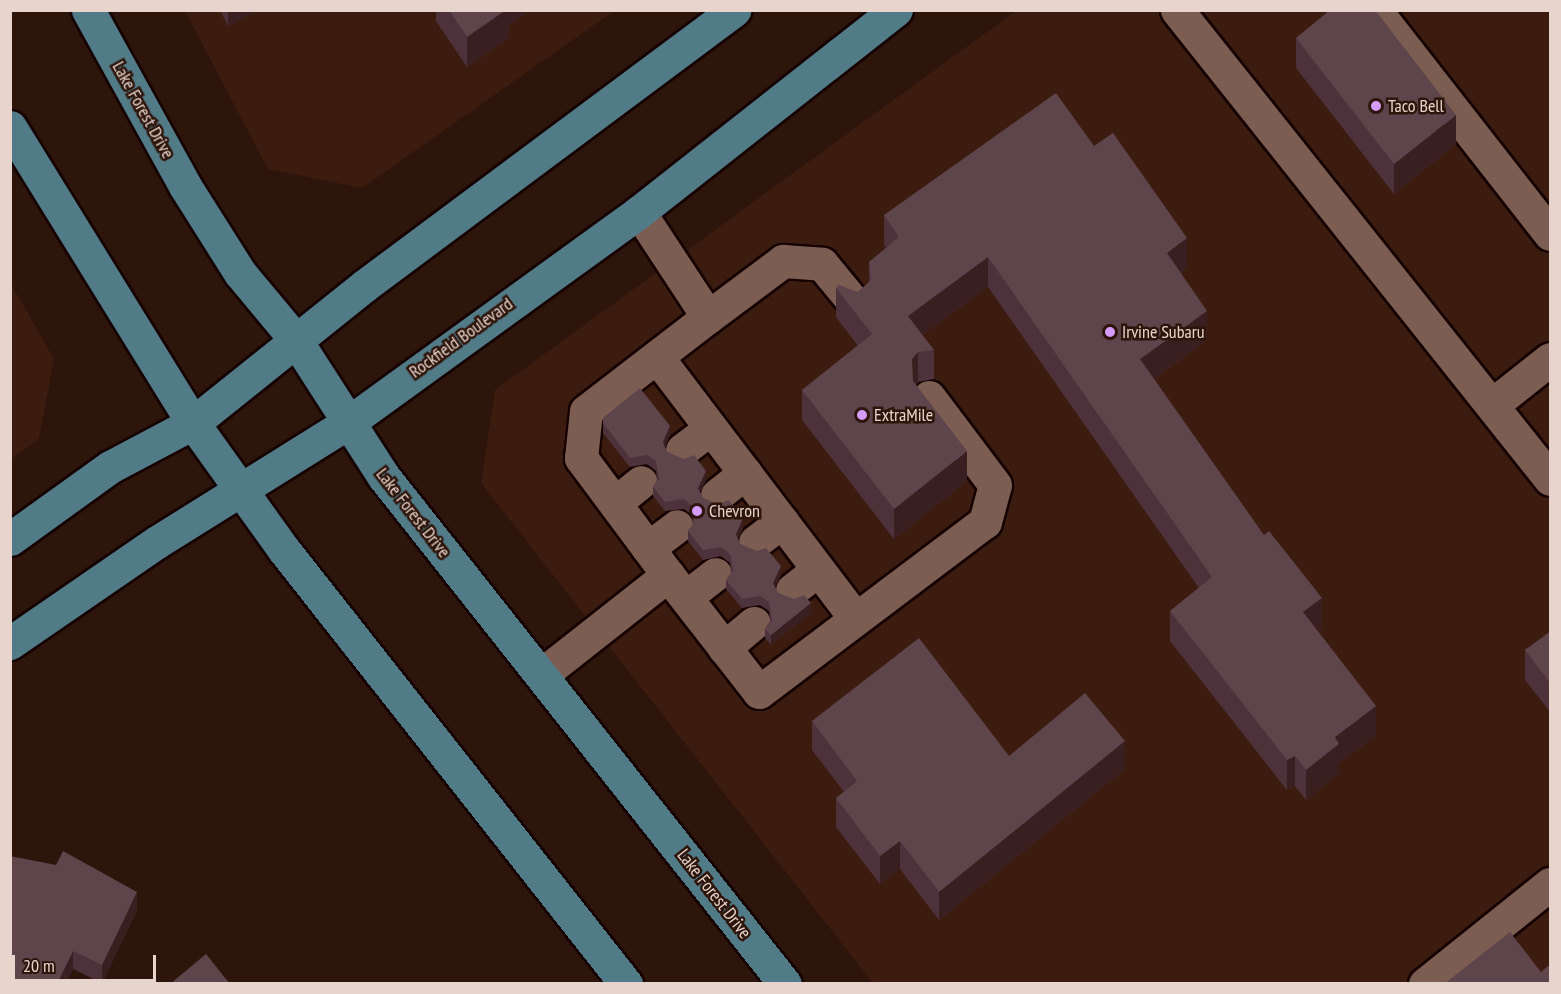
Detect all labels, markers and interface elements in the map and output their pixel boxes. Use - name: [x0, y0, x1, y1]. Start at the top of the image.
- street label: Lake Forest Drive: [107, 58, 179, 162]
- place label: Taco Bell: [1388, 95, 1444, 117]
- marker: Taco Bell: [1369, 99, 1383, 113]
- street label: Rockfield Boulevard: [405, 293, 517, 383]
- place label: Irvine Subaru: [1122, 321, 1204, 343]
- marker: Irvine Subaru: [1103, 325, 1117, 339]
- place label: ExtraMile: [874, 404, 933, 426]
- marker: ExtraMile: [855, 408, 869, 422]
- street label: Lake Forest Drive: [371, 464, 455, 562]
- place label: Chevron: [709, 500, 760, 522]
- marker: Chevron: [690, 504, 704, 518]
- street label: Lake Forest Drive: [672, 845, 756, 943]
- scale bar: [15, 943, 159, 981]
- text: 20 m: [23, 954, 55, 977]

